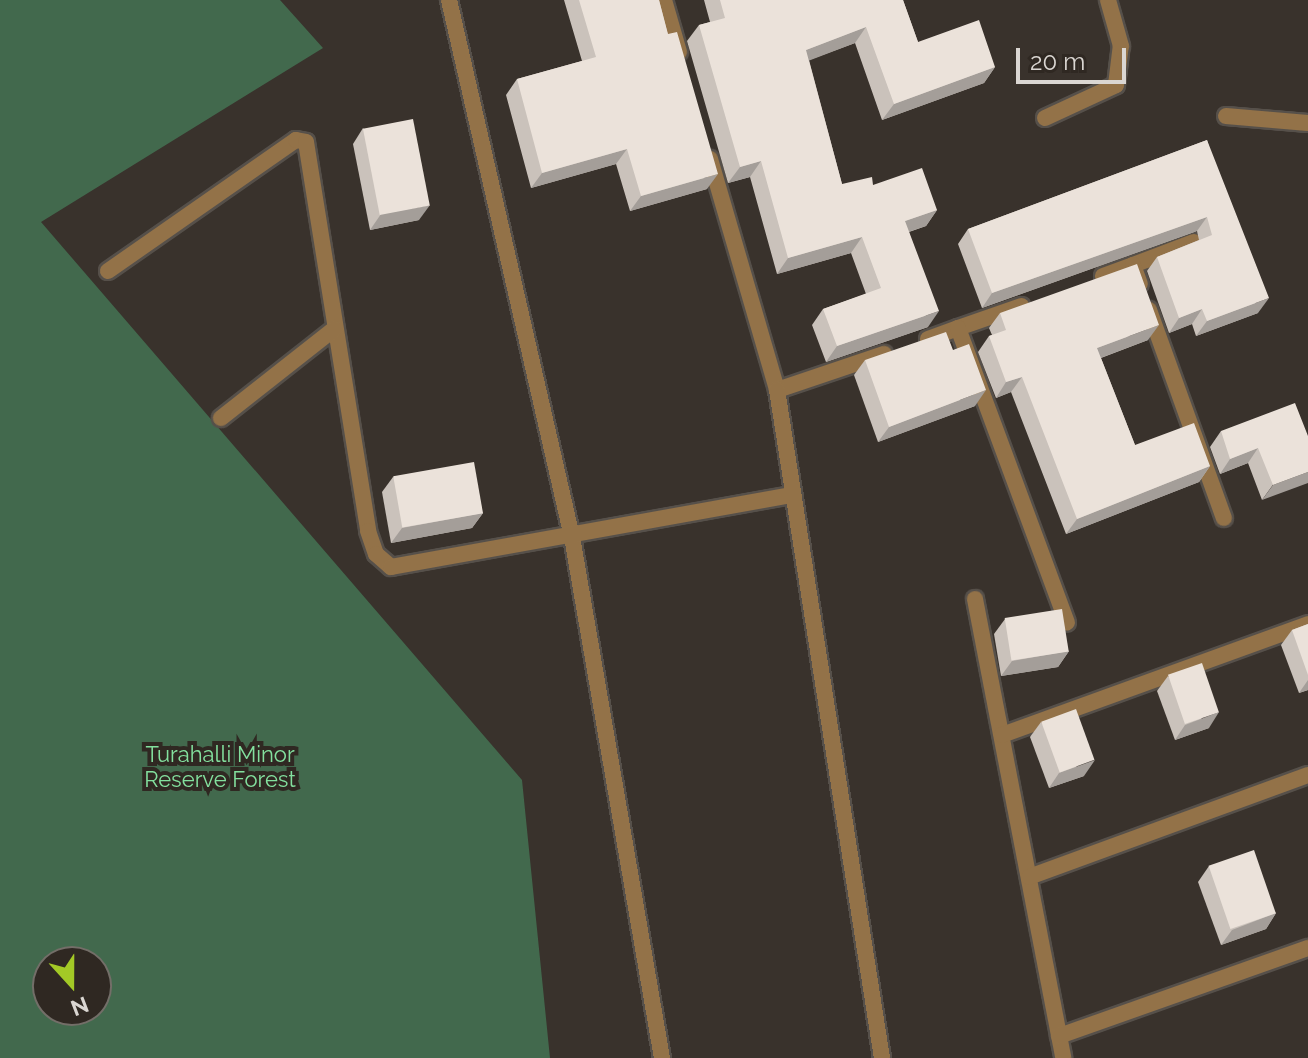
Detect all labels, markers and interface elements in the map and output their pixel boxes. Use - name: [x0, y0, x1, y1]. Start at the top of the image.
- scale bar: [1020, 32, 1130, 82]
- text: 20 m: [1030, 47, 1085, 76]
- park label: Turahalli Minor Reserve Forest: [144, 741, 296, 792]
- north arrow: [32, 946, 112, 1026]
- text: N: [67, 991, 92, 1022]

